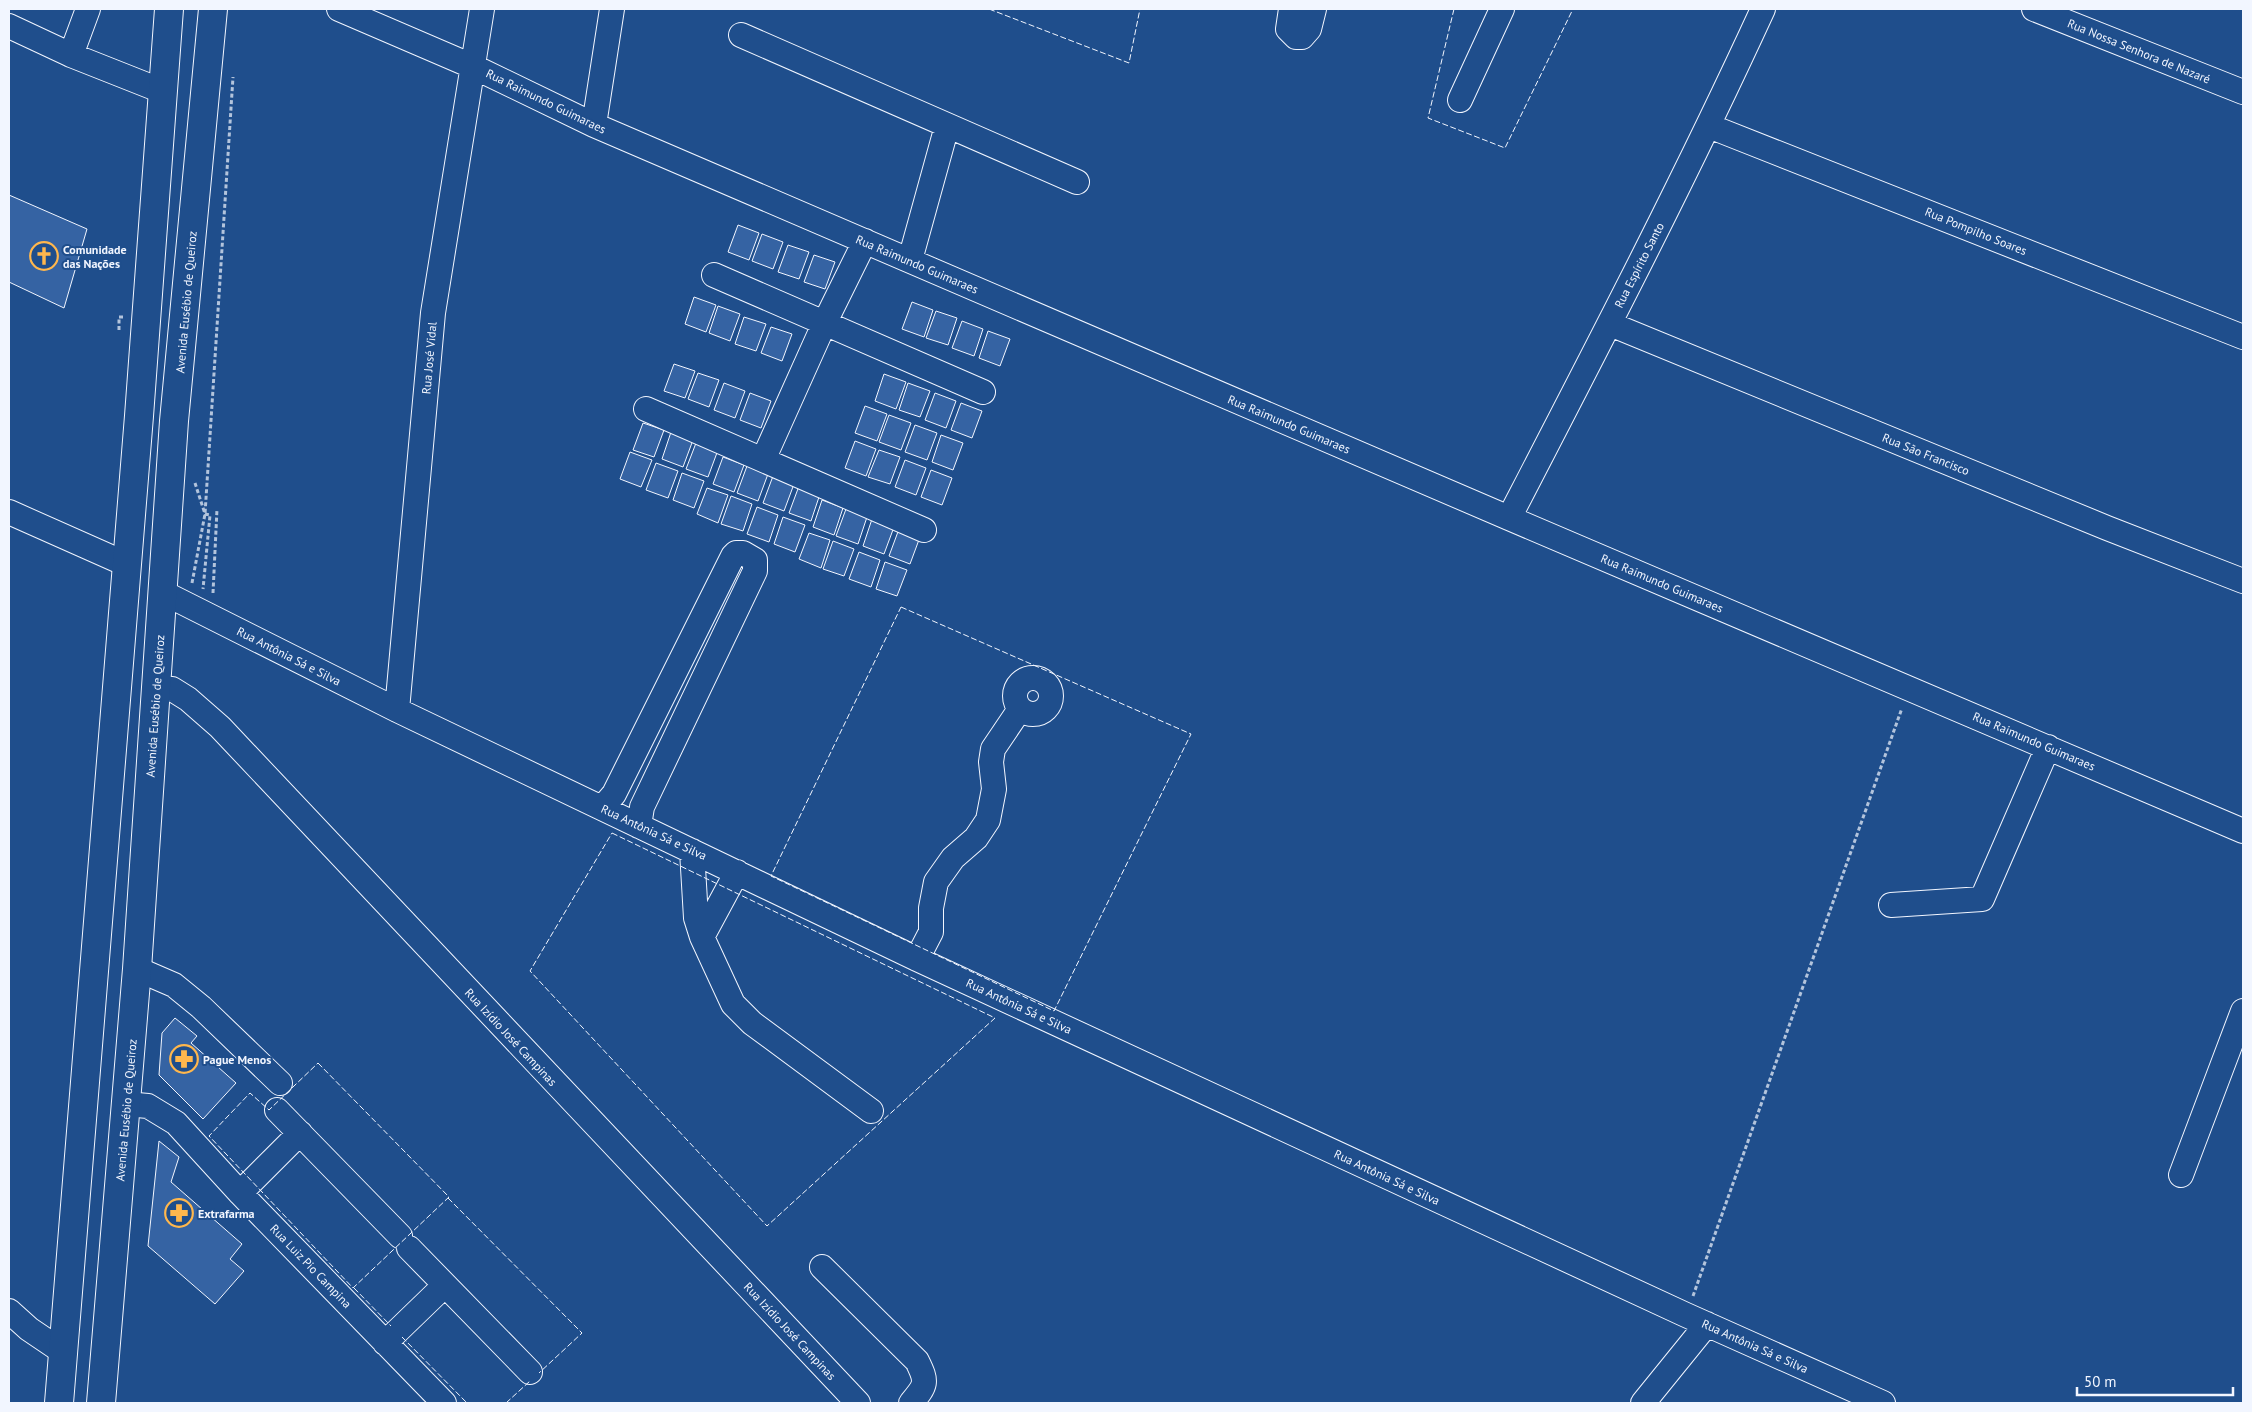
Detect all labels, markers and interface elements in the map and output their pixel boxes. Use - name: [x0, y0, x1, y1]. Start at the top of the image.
- street label: Rua Nossa Senhora de Nazaré: [2065, 15, 2213, 87]
- street label: Rua Raimundo Guimaraes: [484, 65, 608, 137]
- street label: Rua Pompilho Soares: [1923, 204, 2029, 258]
- street label: Rua Espírito Santo: [1611, 220, 1667, 310]
- street label: Avenida Eusébio de Queiroz: [172, 230, 200, 374]
- street label: Rua Raimundo Guimaraes: [853, 231, 981, 297]
- church icon: Comunidade das Nações: [29, 241, 59, 271]
- place label: Comunidade das Nações: [63, 242, 127, 271]
- street label: Rua José Vidal: [418, 321, 440, 395]
- street label: Rua Raimundo Guimaraes: [1225, 391, 1353, 457]
- street label: Rua São Francisco: [1880, 430, 1972, 478]
- street label: Rua Raimundo Guimaraes: [1598, 550, 1726, 616]
- street label: Rua Antônia Sá e Silva: [234, 623, 344, 689]
- street label: Avenida Eusébio de Queiroz: [143, 634, 167, 778]
- street label: Rua Raimundo Guimaraes: [1970, 708, 2098, 774]
- street label: Rua Antônia Sá e Silva: [599, 801, 709, 863]
- street label: Rua Antônia Sá e Silva: [964, 975, 1074, 1037]
- street label: Rua Izídio José Campinas: [462, 985, 560, 1089]
- street label: Avenida Eusébio de Queiroz: [112, 1038, 140, 1182]
- pharmacy icon: Pague Menos: [169, 1044, 199, 1074]
- place label: Pague Menos: [203, 1052, 271, 1067]
- street label: Rua Antônia Sá e Silva: [1332, 1146, 1442, 1208]
- pharmacy icon: Extrafarma: [164, 1198, 194, 1228]
- place label: Extrafarma: [198, 1206, 255, 1221]
- street label: Rua Luiz Pio Campina: [267, 1221, 355, 1311]
- street label: Rua Izídio José Campinas: [741, 1279, 839, 1383]
- street label: Rua Antônia Sá e Silva: [1700, 1316, 1811, 1376]
- scale bar: [2077, 1364, 2233, 1396]
- text: 50 m: [2084, 1372, 2117, 1391]

